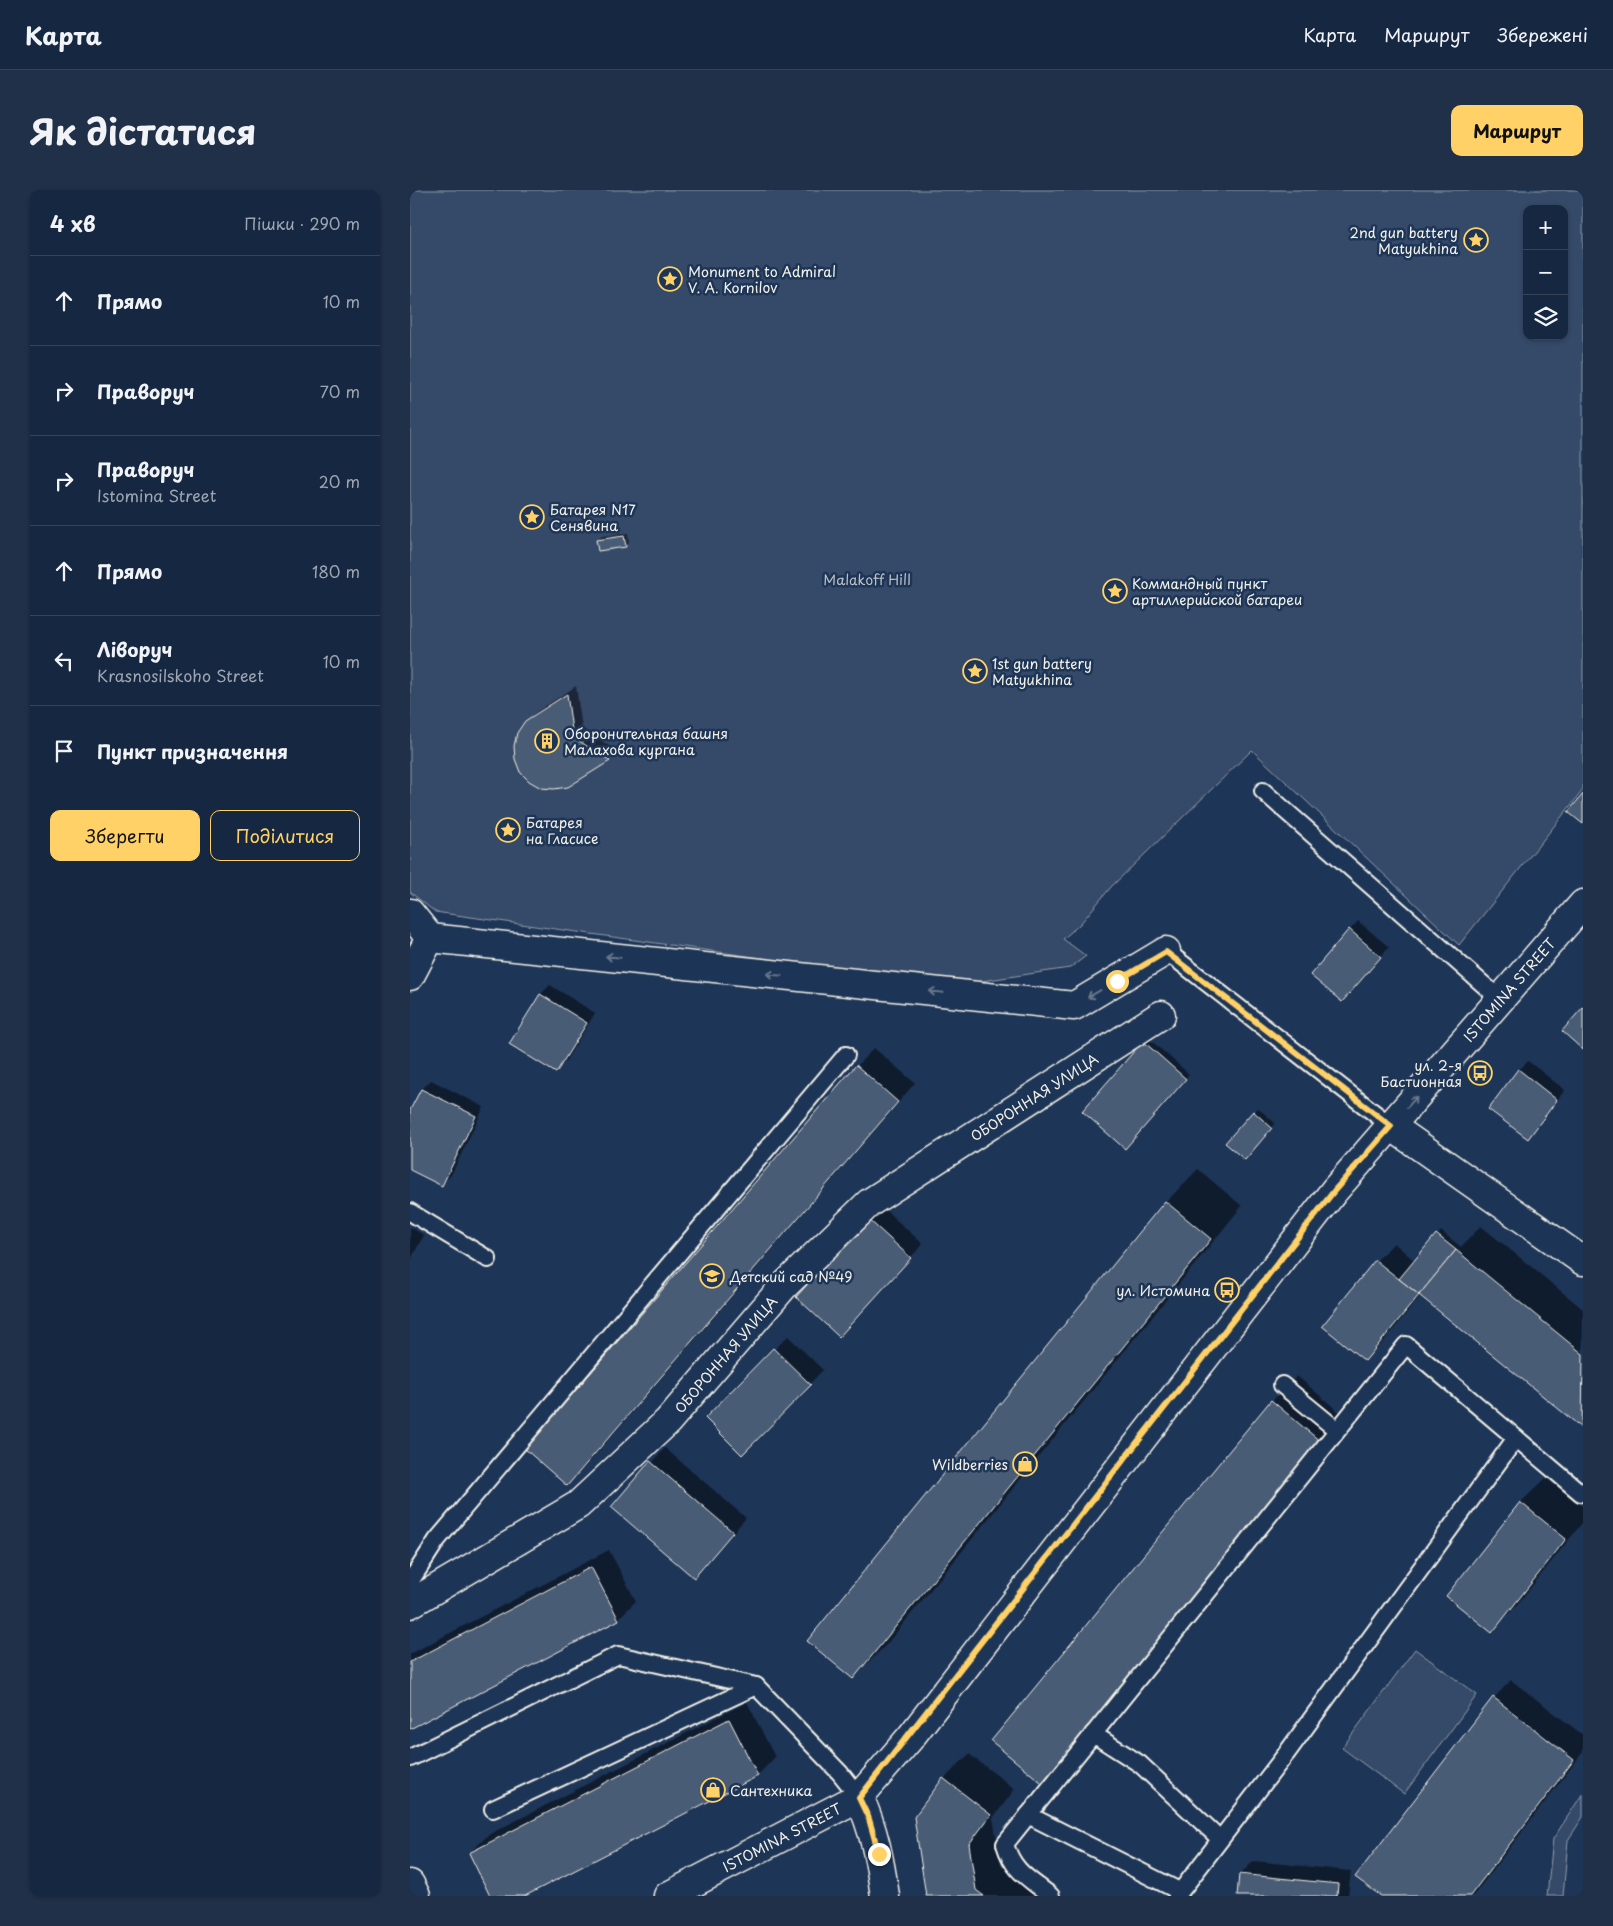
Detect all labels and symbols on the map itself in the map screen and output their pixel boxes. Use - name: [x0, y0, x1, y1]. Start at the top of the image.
- place label: 2nd gun battery Matyukhina: [1350, 222, 1458, 259]
- place icon: 2nd gun battery Matyukhina: [1463, 227, 1489, 253]
- place label: Monument to Admiral V. A. Kornilov: [688, 261, 836, 298]
- place icon: Monument to Admiral V. A. Kornilov: [657, 266, 683, 292]
- place label: Батарея N17 Сенявина: [550, 499, 636, 536]
- place icon: Батарея N17 Сенявина: [519, 504, 545, 530]
- park label: Malakoff Hill: [823, 569, 911, 590]
- place label: Коммандный пункт артиллерийской батареи: [1132, 573, 1302, 610]
- place icon: Коммандный пункт артиллерийской батареи: [1102, 578, 1128, 604]
- place label: 1st gun battery Matyukhina: [992, 653, 1092, 690]
- place icon: 1st gun battery Matyukhina: [962, 658, 988, 684]
- place label: Оборонительная башня Малахова кургана: [564, 723, 728, 760]
- building icon: Оборонительная башня Малахова кургана: [534, 728, 560, 754]
- place label: Батарея на Гласисе: [526, 812, 598, 849]
- place icon: Батарея на Гласисе: [495, 817, 521, 843]
- street label: ISTOMINA STREET: [1458, 933, 1560, 1046]
- one-way arrow: [605, 952, 621, 962]
- one-way arrow: [767, 970, 783, 980]
- route start: [1106, 970, 1129, 993]
- one-way arrow: [928, 987, 944, 997]
- one-way arrow: [1088, 990, 1102, 1000]
- street label: ОБОРОННАЯ УЛИЦА: [966, 1048, 1102, 1146]
- place label: ул. 2-я Бастионная: [1381, 1055, 1462, 1092]
- bus stop icon: ул. 2-я Бастионная: [1467, 1060, 1493, 1086]
- one-way arrow: [1406, 1095, 1418, 1108]
- school or university icon: Детский сад №49: [699, 1263, 725, 1289]
- place label: Детский сад №49: [729, 1266, 853, 1287]
- bus stop icon: ул. Истомина: [1214, 1277, 1240, 1303]
- place label: ул. Истомина: [1117, 1280, 1210, 1301]
- street label: ОБОРОННАЯ УЛИЦА: [669, 1291, 782, 1417]
- shop icon: Wildberries: [1012, 1451, 1038, 1477]
- place label: Wildberries: [932, 1454, 1008, 1475]
- shop icon: Сантехника: [700, 1777, 726, 1803]
- place label: Сантехника: [730, 1780, 812, 1801]
- street label: ISTOMINA STREET: [718, 1797, 845, 1877]
- route end: [868, 1843, 891, 1866]

